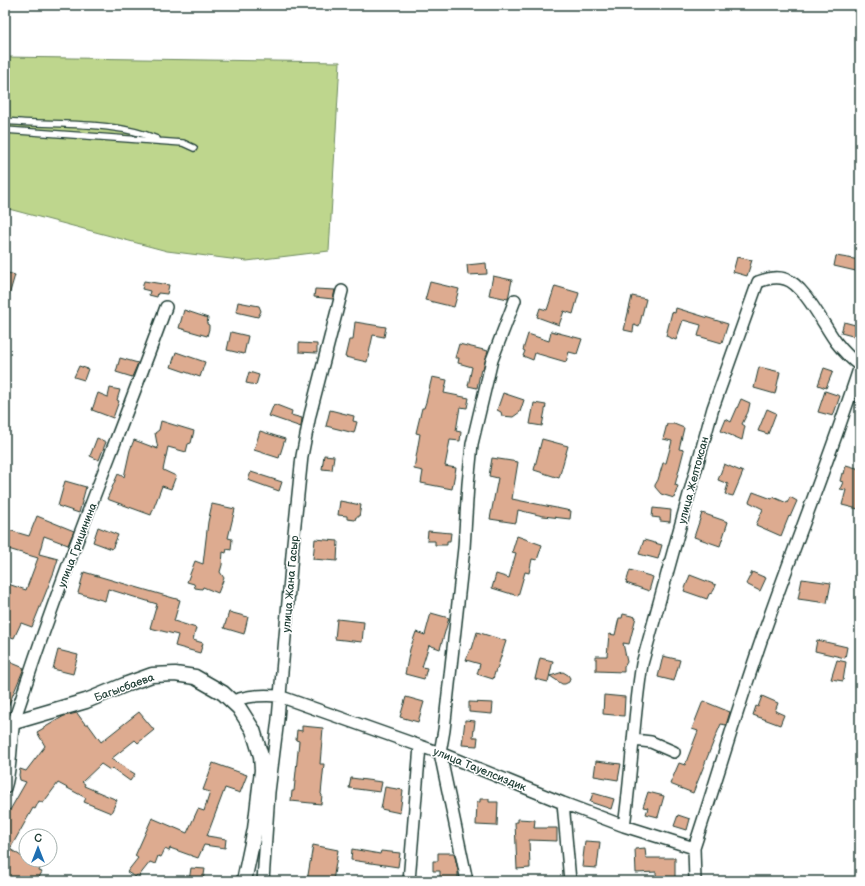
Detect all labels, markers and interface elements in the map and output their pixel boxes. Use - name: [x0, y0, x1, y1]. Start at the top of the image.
- street label: улица Желтоксан: [676, 435, 711, 525]
- street label: улица Грицинина: [55, 501, 100, 589]
- street label: улица Жана Гасыр: [280, 534, 301, 633]
- street label: Багысбаева: [93, 670, 156, 704]
- street label: улица Тауелсиздик: [431, 745, 528, 794]
- north arrow: [18, 828, 58, 868]
- text: С: [34, 832, 42, 845]

